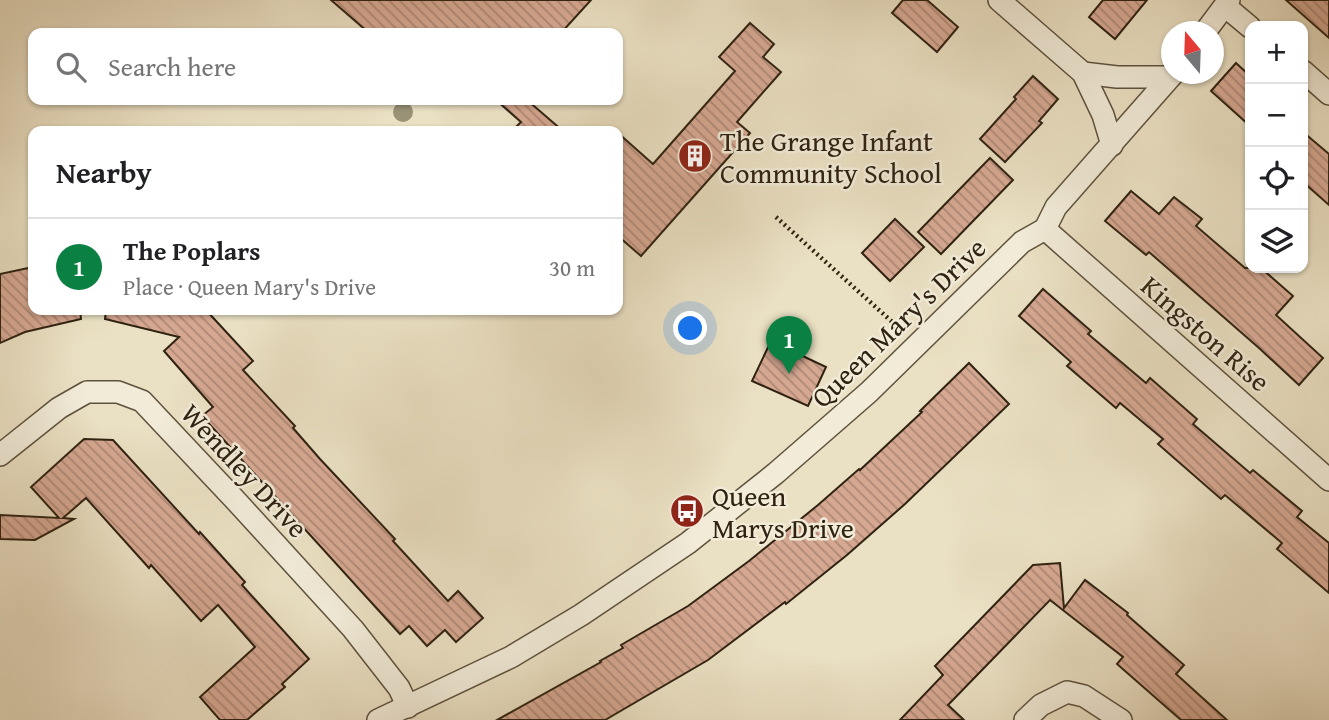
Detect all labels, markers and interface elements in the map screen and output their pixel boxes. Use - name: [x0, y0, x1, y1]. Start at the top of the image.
- north arrow: [1161, 21, 1224, 84]
- map controls: [1245, 21, 1308, 273]
- button: +: [1245, 21, 1308, 84]
- search box: [28, 28, 623, 105]
- text: Search here: [108, 47, 236, 86]
- icon: search: [52, 48, 90, 86]
- button: −: [1245, 84, 1308, 147]
- place label: The Grange Infant Community School: [720, 120, 942, 193]
- building icon: The Grange Infant Community School: [676, 137, 714, 175]
- button: locate: [1245, 147, 1308, 210]
- text: Nearby: [56, 150, 152, 194]
- button: layers: [1245, 210, 1308, 273]
- street label: Queen Mary's Drive: [801, 228, 995, 416]
- text: The Poplars: [123, 231, 260, 270]
- text: 1: [73, 251, 85, 284]
- text: 30 m: [549, 251, 595, 284]
- street label: Kingston Rise: [1132, 265, 1280, 401]
- text: Place · Queen Mary's Drive: [123, 270, 376, 303]
- your location: [673, 311, 707, 345]
- pin: 1: [766, 316, 812, 374]
- street label: Wendley Drive: [172, 394, 318, 546]
- place label: Queen Marys Drive: [712, 475, 854, 548]
- bus stop icon: Queen Marys Drive: [668, 492, 706, 530]

